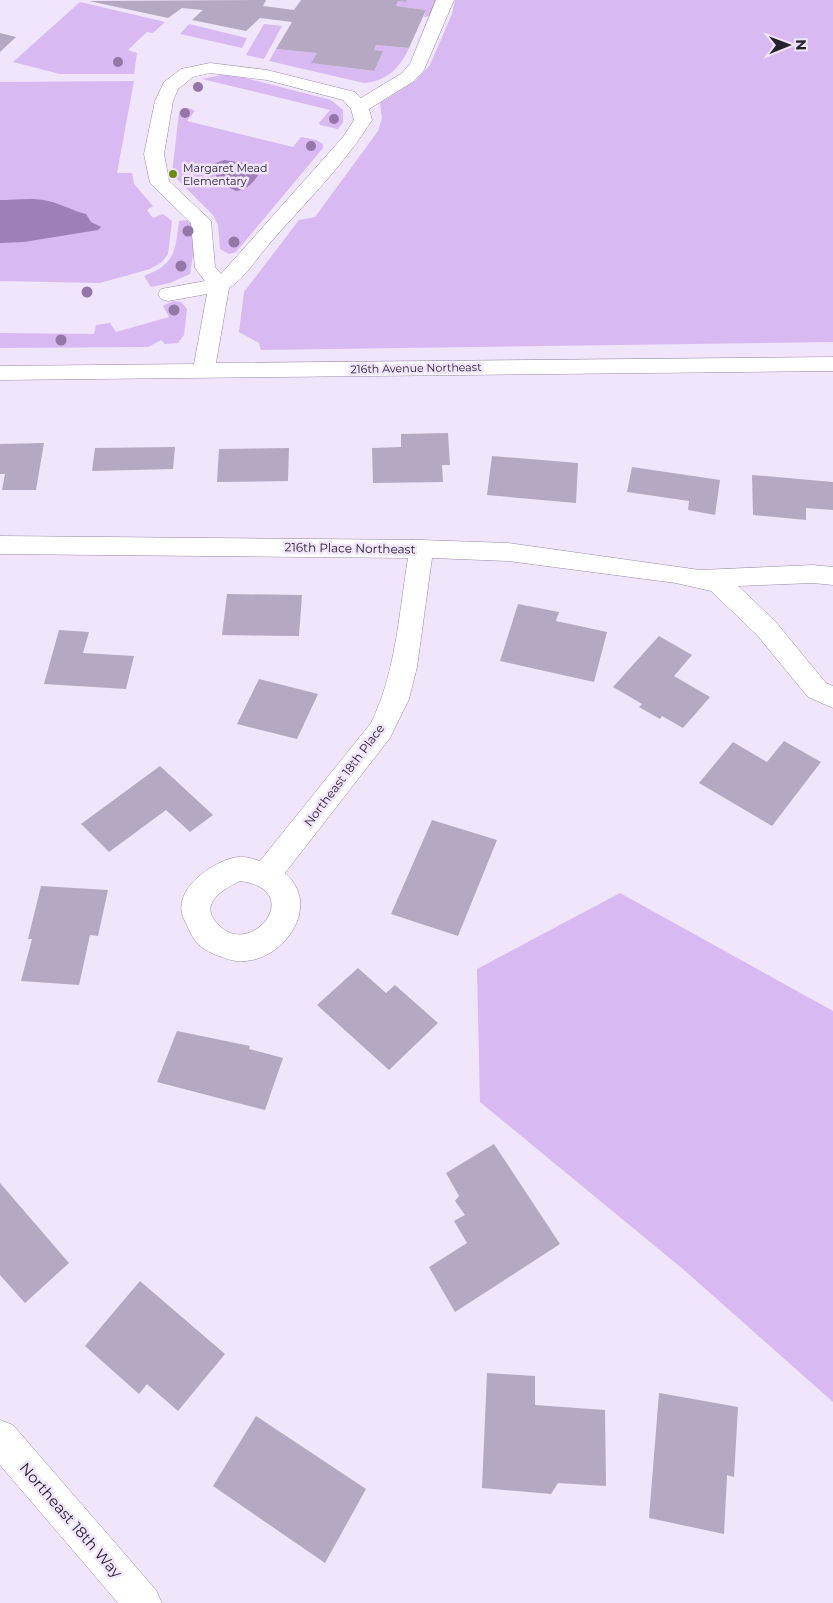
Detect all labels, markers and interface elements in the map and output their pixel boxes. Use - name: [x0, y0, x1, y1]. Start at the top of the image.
- north arrow: [763, 20, 813, 70]
- text: N: [792, 39, 810, 51]
- place label: Margaret Mead Elementary: [183, 161, 268, 188]
- marker: Margaret Mead Elementary: [167, 168, 179, 180]
- street label: 216th Avenue Northeast: [350, 360, 482, 376]
- street label: 216th Place Northeast: [285, 539, 416, 557]
- street label: Northeast 18th Place: [301, 721, 387, 829]
- street label: Northeast 18th Way: [16, 1458, 127, 1582]

